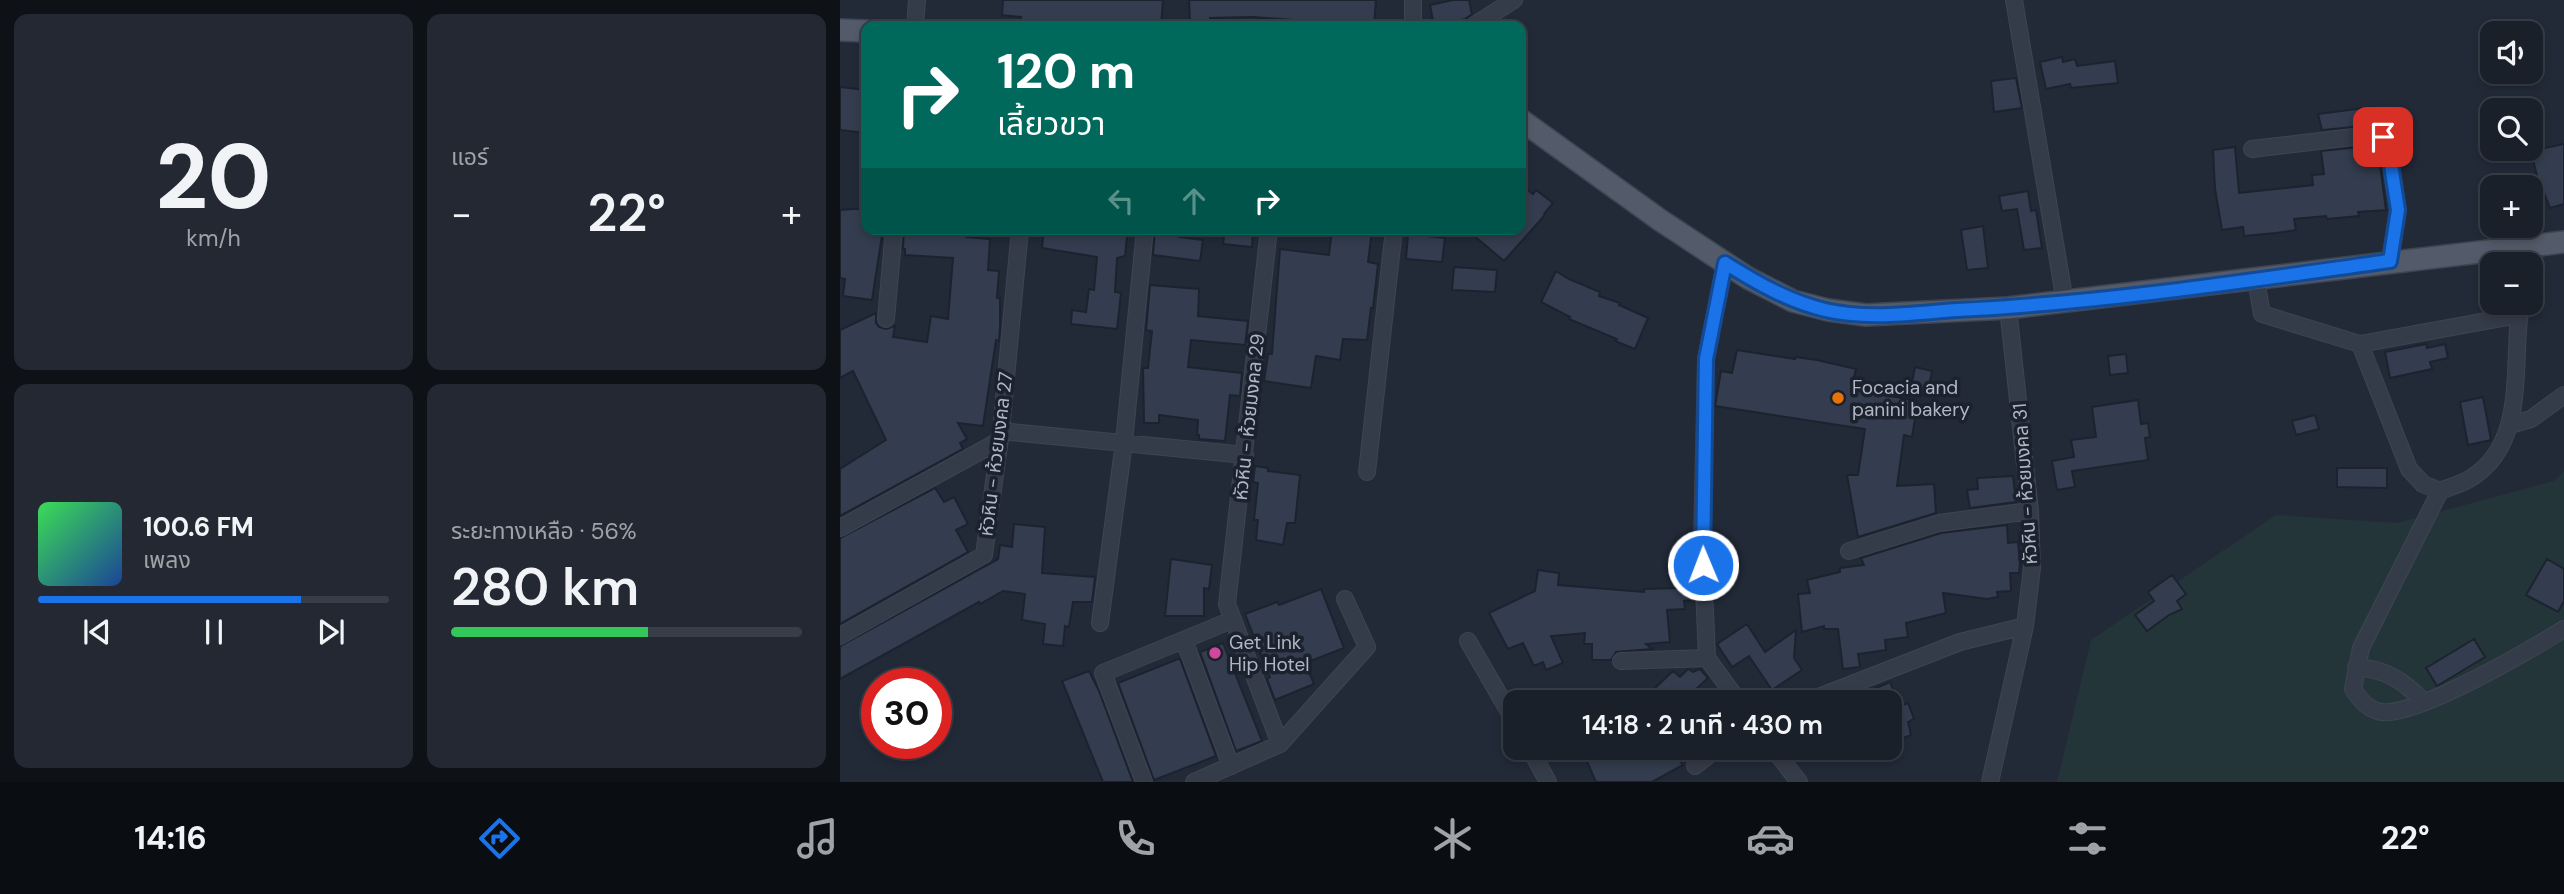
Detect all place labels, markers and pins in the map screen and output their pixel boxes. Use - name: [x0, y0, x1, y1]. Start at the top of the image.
- pin: [2353, 107, 2413, 167]
- place label: Focacia and panini bakery: [1852, 375, 1970, 422]
- marker: Focacia and panini bakery: [1830, 390, 1846, 406]
- place label: Get Link Hip Hotel: [1229, 630, 1309, 677]
- marker: Get Link Hip Hotel: [1207, 645, 1223, 661]

